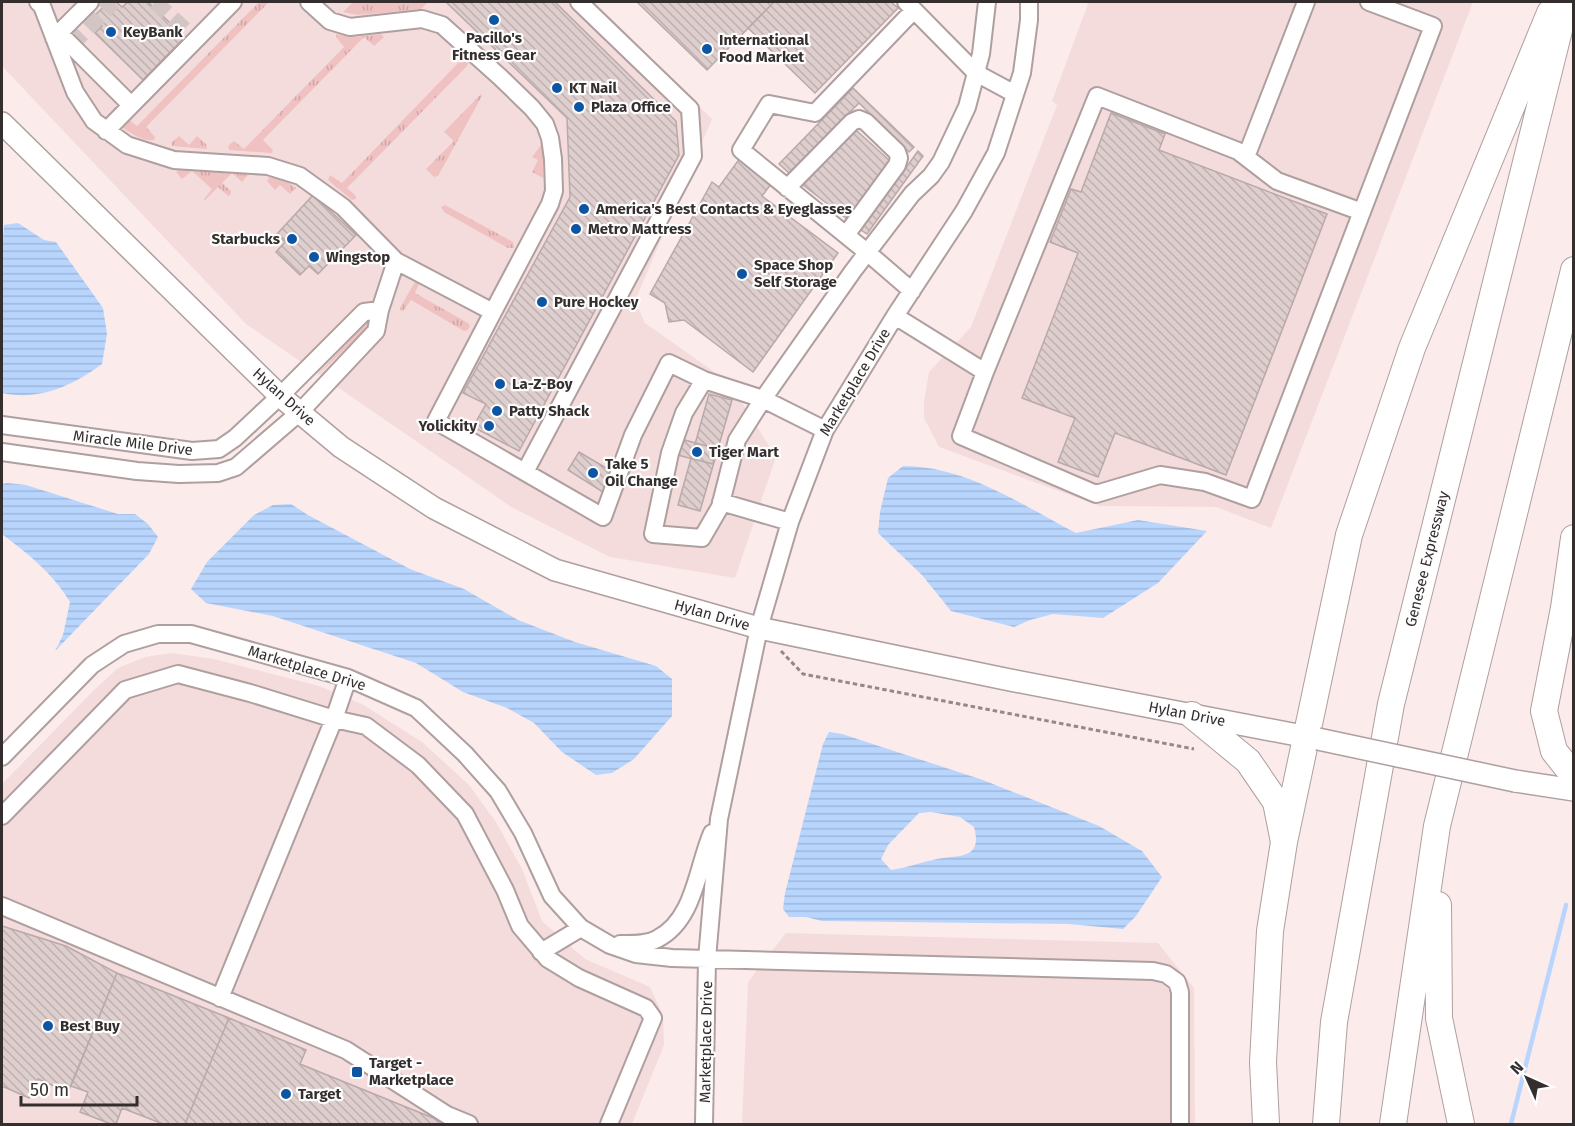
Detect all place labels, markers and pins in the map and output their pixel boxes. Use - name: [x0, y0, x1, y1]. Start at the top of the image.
- marker: Pacillo's Fitness Gear: [487, 13, 501, 27]
- place label: KeyBank: [123, 23, 183, 41]
- marker: KeyBank: [104, 25, 118, 39]
- place label: Pacillo's Fitness Gear: [452, 29, 537, 64]
- place label: International Food Market: [719, 31, 809, 66]
- marker: International Food Market: [700, 42, 714, 56]
- place label: KT Nail: [569, 79, 618, 97]
- marker: KT Nail: [550, 81, 564, 95]
- place label: Plaza Office: [591, 98, 671, 116]
- marker: Plaza Office: [572, 100, 586, 114]
- place label: America's Best Contacts & Eyeglasses: [595, 200, 852, 218]
- marker: America's Best Contacts & Eyeglasses: [577, 202, 591, 216]
- place label: Metro Mattress: [588, 220, 692, 238]
- marker: Metro Mattress: [569, 222, 583, 236]
- place label: Starbucks: [211, 230, 280, 248]
- marker: Starbucks: [285, 232, 299, 246]
- place label: Wingstop: [326, 248, 390, 266]
- marker: Wingstop: [307, 250, 321, 264]
- place label: Space Shop Self Storage: [754, 256, 837, 291]
- marker: Space Shop Self Storage: [735, 267, 749, 281]
- place label: Pure Hockey: [554, 293, 639, 311]
- marker: Pure Hockey: [535, 295, 549, 309]
- place label: La-Z-Boy: [512, 375, 573, 393]
- marker: La-Z-Boy: [493, 377, 507, 391]
- place label: Patty Shack: [509, 402, 590, 420]
- marker: Patty Shack: [490, 404, 504, 418]
- place label: Yolickity: [417, 417, 477, 435]
- marker: Yolickity: [482, 419, 496, 433]
- place label: Tiger Mart: [709, 443, 779, 461]
- marker: Tiger Mart: [690, 445, 704, 459]
- place label: Take 5 Oil Change: [605, 455, 678, 490]
- marker: Take 5 Oil Change: [586, 466, 600, 480]
- place label: Best Buy: [60, 1017, 120, 1035]
- marker: Best Buy: [41, 1019, 55, 1033]
- place label: Target - Marketplace: [369, 1054, 454, 1089]
- marker: Target - Marketplace: [350, 1065, 364, 1079]
- place label: Target: [298, 1085, 342, 1103]
- marker: Target: [279, 1087, 293, 1101]

